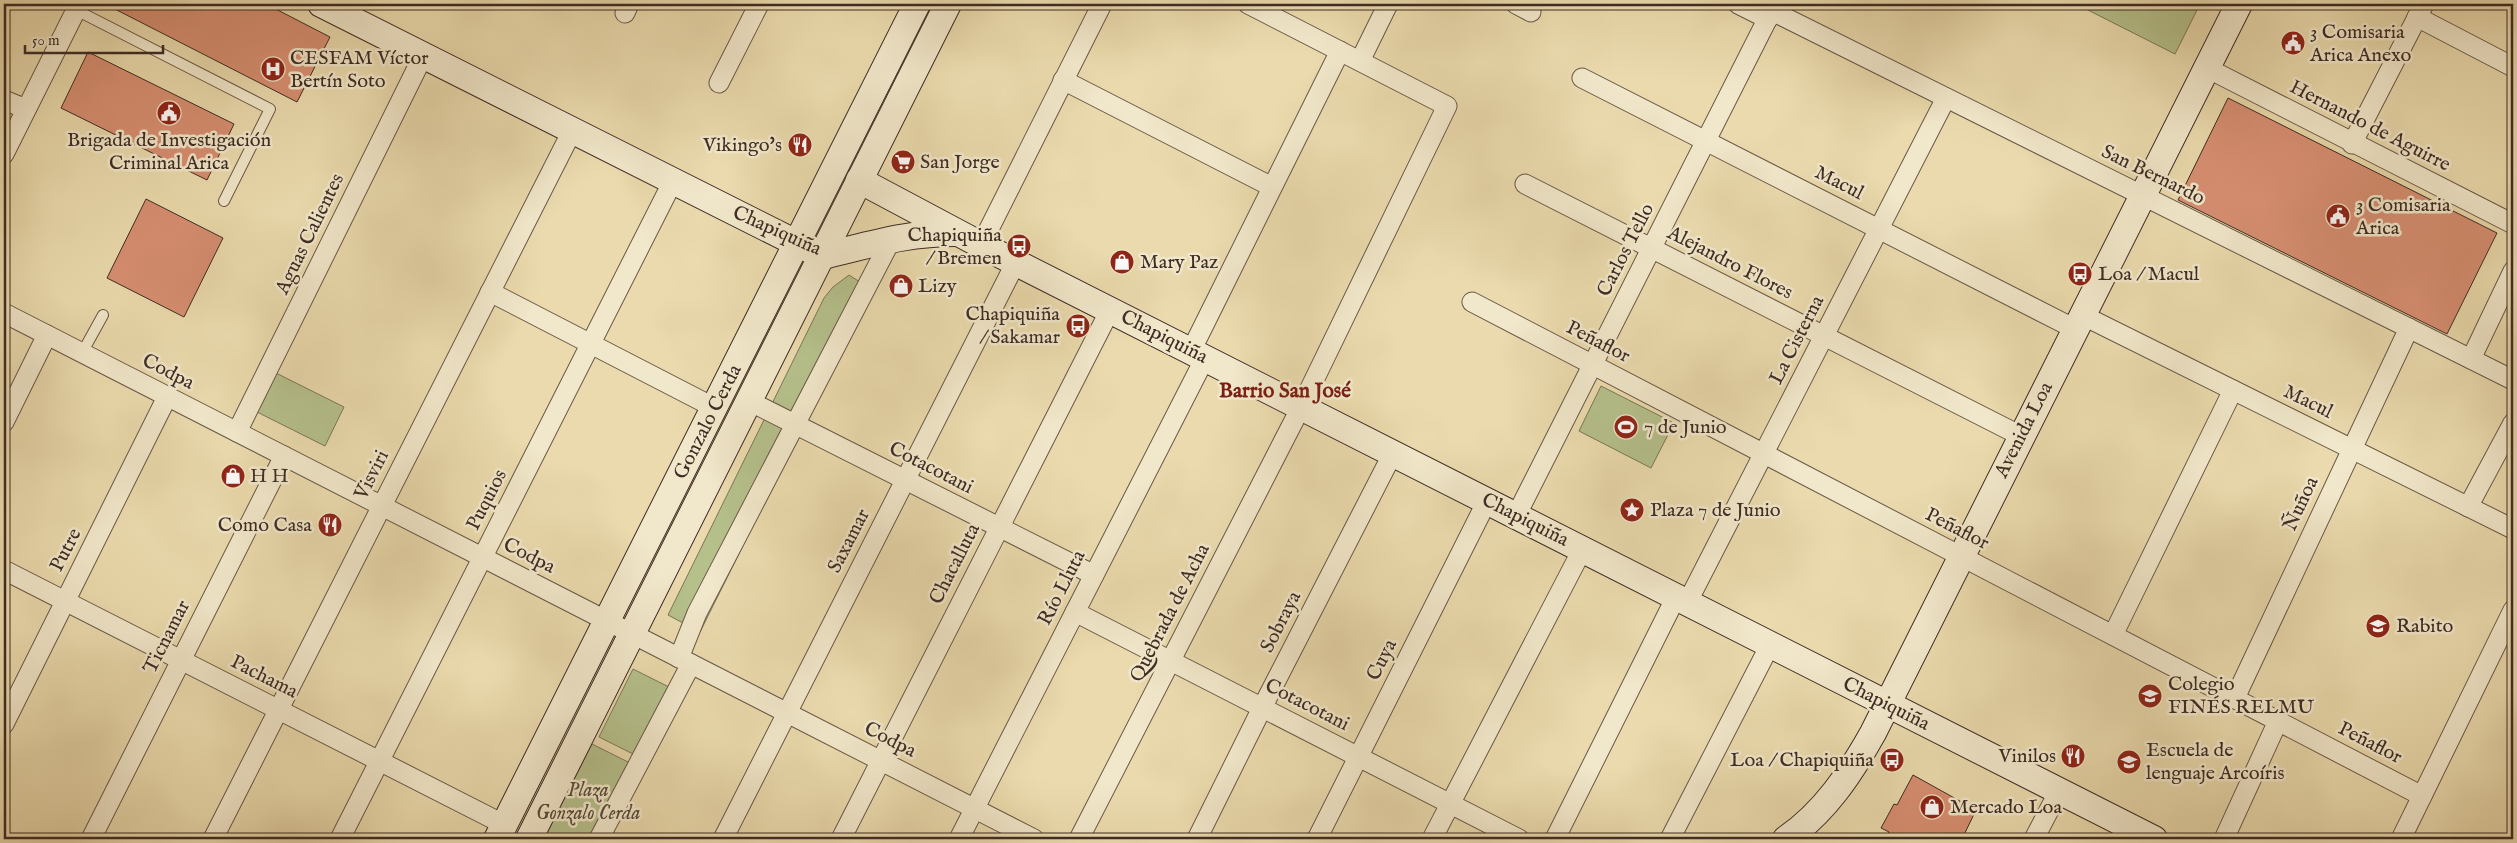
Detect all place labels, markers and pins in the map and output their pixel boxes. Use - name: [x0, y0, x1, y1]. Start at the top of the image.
- place label: 3 Comisaria Arica Anexo: [2309, 20, 2412, 68]
- public building icon: 3 Comisaria Arica Anexo: [2280, 30, 2306, 56]
- place label: CESFAM Víctor Bertín Soto: [290, 46, 429, 94]
- hospital icon: CESFAM Víctor Bertín Soto: [260, 56, 286, 82]
- public building icon: Brigada de Investigación Criminal Arica: [156, 100, 182, 126]
- place label: Brigada de Investigación Criminal Arica: [67, 128, 271, 176]
- restaurant icon: Vikingo's: [787, 132, 813, 158]
- place label: Vikingo's: [702, 133, 782, 158]
- supermarket icon: San Jorge: [890, 149, 916, 175]
- place label: San Jorge: [920, 150, 1000, 175]
- place label: 3 Comisaria Arica: [2355, 193, 2451, 241]
- public building icon: 3 Comisaria Arica: [2325, 203, 2351, 229]
- place label: Chapiquiña / Bremen: [907, 223, 1002, 271]
- bus stop icon: Chapiquiña / Bremen: [1006, 233, 1032, 259]
- shop icon: Mary Paz: [1109, 249, 1135, 275]
- place label: Mary Paz: [1140, 250, 1218, 275]
- bus stop icon: Loa / Macul: [2067, 261, 2093, 287]
- place label: Loa / Macul: [2098, 262, 2200, 287]
- shop icon: Lizy: [888, 273, 914, 299]
- place label: Lizy: [918, 274, 957, 299]
- place label: Chapiquiña / Sakamar: [965, 302, 1061, 350]
- bus stop icon: Chapiquiña / Sakamar: [1065, 313, 1091, 339]
- sports icon: 7 de Junio: [1613, 414, 1639, 440]
- place label: 7 de Junio: [1644, 415, 1727, 440]
- shop icon: H H: [220, 463, 246, 489]
- place label: H H: [250, 464, 289, 489]
- place icon: Plaza 7 de Junio: [1619, 497, 1645, 523]
- place label: Plaza 7 de Junio: [1650, 498, 1781, 523]
- restaurant icon: Como Casa: [317, 512, 343, 538]
- place label: Como Casa: [218, 513, 312, 538]
- school or university icon: Rabito: [2365, 613, 2391, 639]
- place label: Rabito: [2396, 614, 2453, 639]
- place label: Colegio FINÉS RELMU: [2168, 672, 2315, 720]
- school or university icon: Colegio FINÉS RELMU: [2137, 683, 2163, 709]
- place label: Escuela de lenguaje Arcoíris: [2146, 738, 2285, 786]
- restaurant icon: Vinilos: [2060, 743, 2086, 769]
- place label: Vinilos: [1997, 744, 2056, 769]
- bus stop icon: Loa / Chapiquiña: [1879, 747, 1905, 773]
- place label: Loa / Chapiquiña: [1730, 748, 1874, 773]
- school or university icon: Escuela de lenguaje Arcoíris: [2116, 749, 2142, 775]
- shop icon: Mercado Loa: [1919, 794, 1945, 820]
- place label: Mercado Loa: [1950, 795, 2062, 820]

